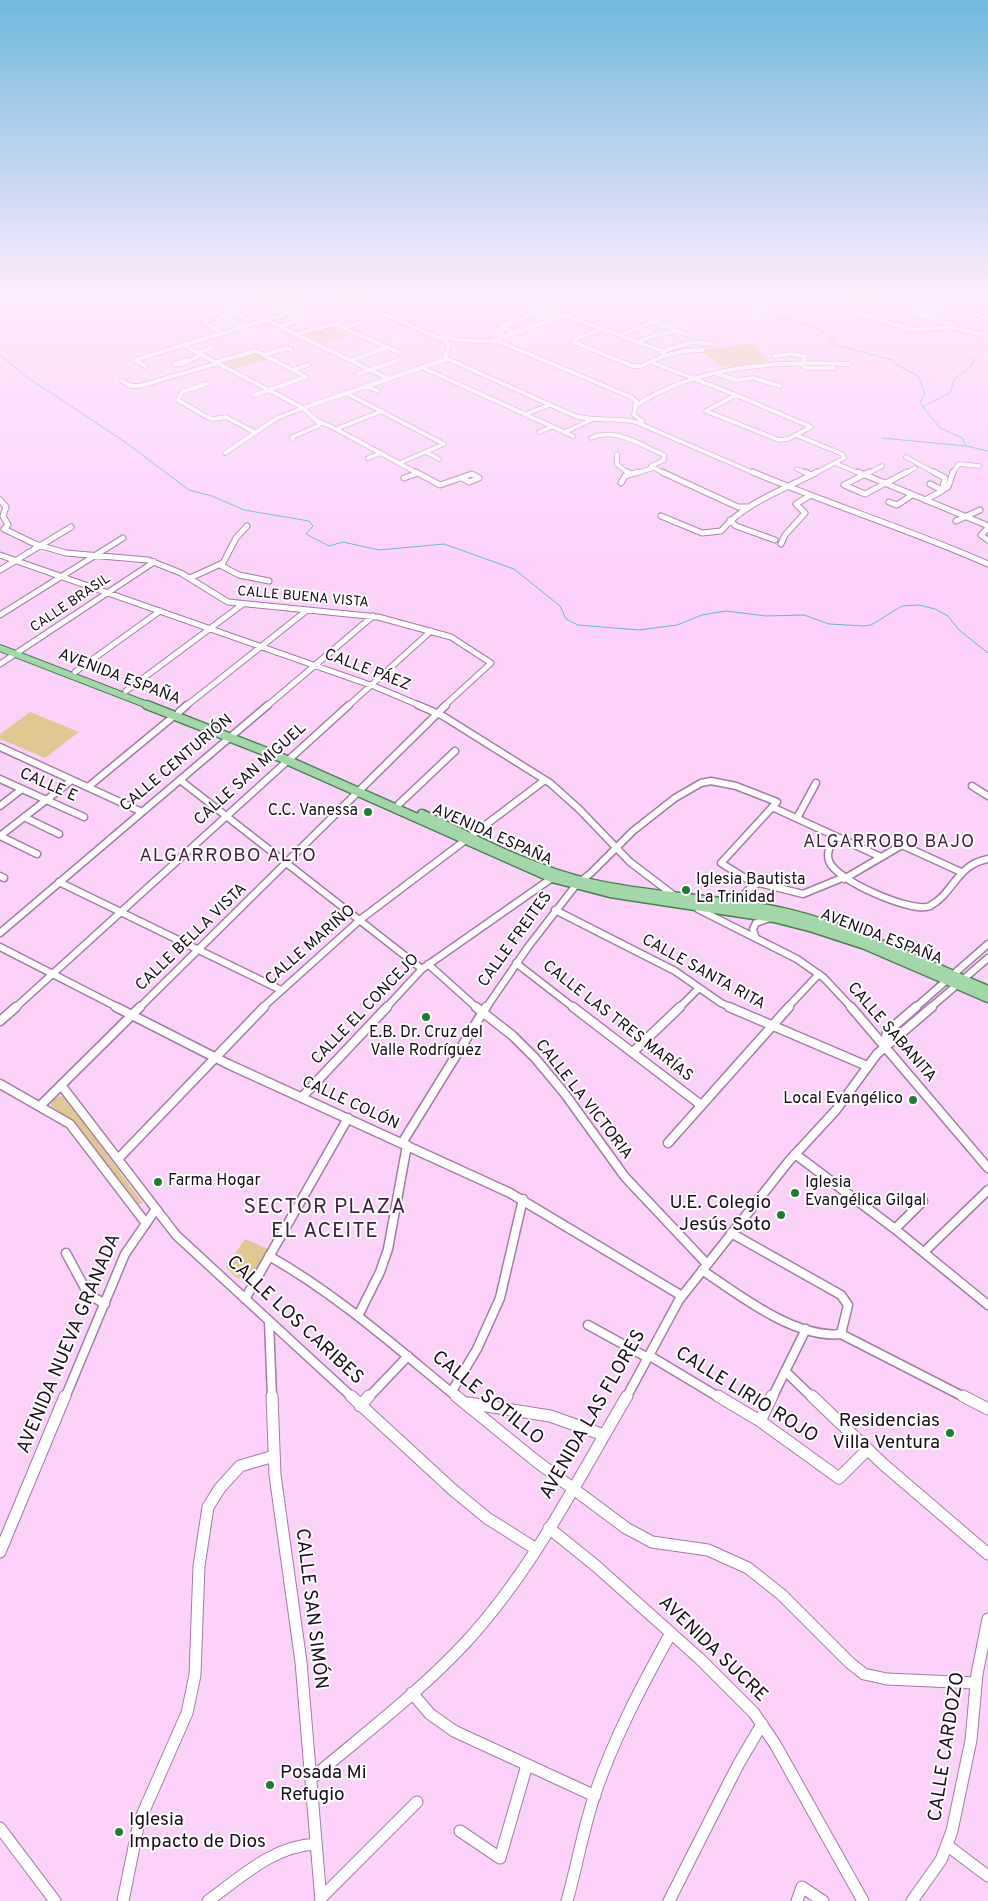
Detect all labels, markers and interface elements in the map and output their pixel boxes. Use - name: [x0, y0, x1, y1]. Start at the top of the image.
- street label: CALLE BRASIL: [28, 571, 114, 637]
- street label: CALLE BUENA VISTA: [237, 584, 369, 612]
- street label: AVENIDA ESPAÑA: [55, 646, 183, 710]
- street label: CALLE PÁEZ: [321, 646, 413, 696]
- street label: CALLE CENTURIÓN: [117, 711, 237, 817]
- street label: CALLE SAN MIGUEL: [191, 720, 311, 830]
- street label: CALLE E: [16, 765, 80, 807]
- street label: AVENIDA ESPAÑA: [429, 801, 555, 871]
- place label: C.C. Vanessa: [268, 802, 358, 822]
- marker: C.C. Vanessa: [362, 806, 374, 818]
- district label: ALGARROBO BAJO: [801, 832, 977, 854]
- district label: ALGARROBO ALTO: [137, 846, 319, 868]
- place label: Iglesia Bautista La Trinidad: [696, 871, 805, 909]
- street label: CALLE BELLA VISTA: [132, 880, 252, 996]
- marker: Iglesia Bautista La Trinidad: [680, 884, 692, 896]
- street label: CALLE FREITES: [475, 888, 557, 992]
- street label: CALLE MARIÑO: [262, 902, 360, 990]
- street label: AVENIDA ESPAÑA: [817, 906, 945, 970]
- street label: CALLE SANTA RITA: [638, 931, 768, 1015]
- street label: CALLE EL CONCEJO: [308, 950, 424, 1070]
- street label: CALLE LAS TRES MARÍAS: [538, 957, 696, 1087]
- street label: CALLE SABANITA: [842, 979, 940, 1087]
- marker: E.B. Dr. Cruz del Valle Rodríguez: [420, 1011, 432, 1023]
- place label: E.B. Dr. Cruz del Valle Rodríguez: [369, 1024, 483, 1062]
- street label: CALLE LA VICTORIA: [530, 1036, 636, 1164]
- street label: CALLE COLÓN: [298, 1073, 402, 1135]
- place label: Local Evangélico: [783, 1090, 903, 1110]
- marker: Local Evangélico: [907, 1094, 919, 1106]
- place label: Farma Hogar: [168, 1172, 261, 1192]
- place label: Iglesia Evangélica Gilgal: [805, 1174, 926, 1212]
- marker: Farma Hogar: [152, 1176, 164, 1188]
- marker: Iglesia Evangélica Gilgal: [789, 1187, 801, 1199]
- place label: U.E. Colegio Jesús Soto: [670, 1193, 771, 1237]
- district label: SECTOR PLAZA EL ACEITE: [242, 1196, 408, 1246]
- marker: U.E. Colegio Jesús Soto: [775, 1209, 787, 1221]
- street label: AVENIDA NUEVA GRANADA: [13, 1231, 127, 1457]
- street label: CALLE LOS CARIBES: [221, 1252, 367, 1390]
- street label: AVENIDA LAS FLORES: [536, 1326, 652, 1504]
- street label: CALLE LIRIO ROJO: [670, 1343, 822, 1449]
- street label: CALLE SOTILLO: [426, 1347, 548, 1451]
- place label: Residencias Villa Ventura: [832, 1411, 940, 1455]
- marker: Residencias Villa Ventura: [944, 1427, 956, 1439]
- street label: CALLE SAN SIMÓN: [289, 1527, 331, 1691]
- street label: AVENIDA SUCRE: [653, 1592, 771, 1708]
- street label: CALLE CARDOZO: [925, 1671, 971, 1823]
- place label: Posada Mi Refugio: [280, 1763, 367, 1807]
- marker: Posada Mi Refugio: [264, 1779, 276, 1791]
- place label: Iglesia Impacto de Dios: [129, 1810, 266, 1854]
- marker: Iglesia Impacto de Dios: [113, 1826, 125, 1838]

